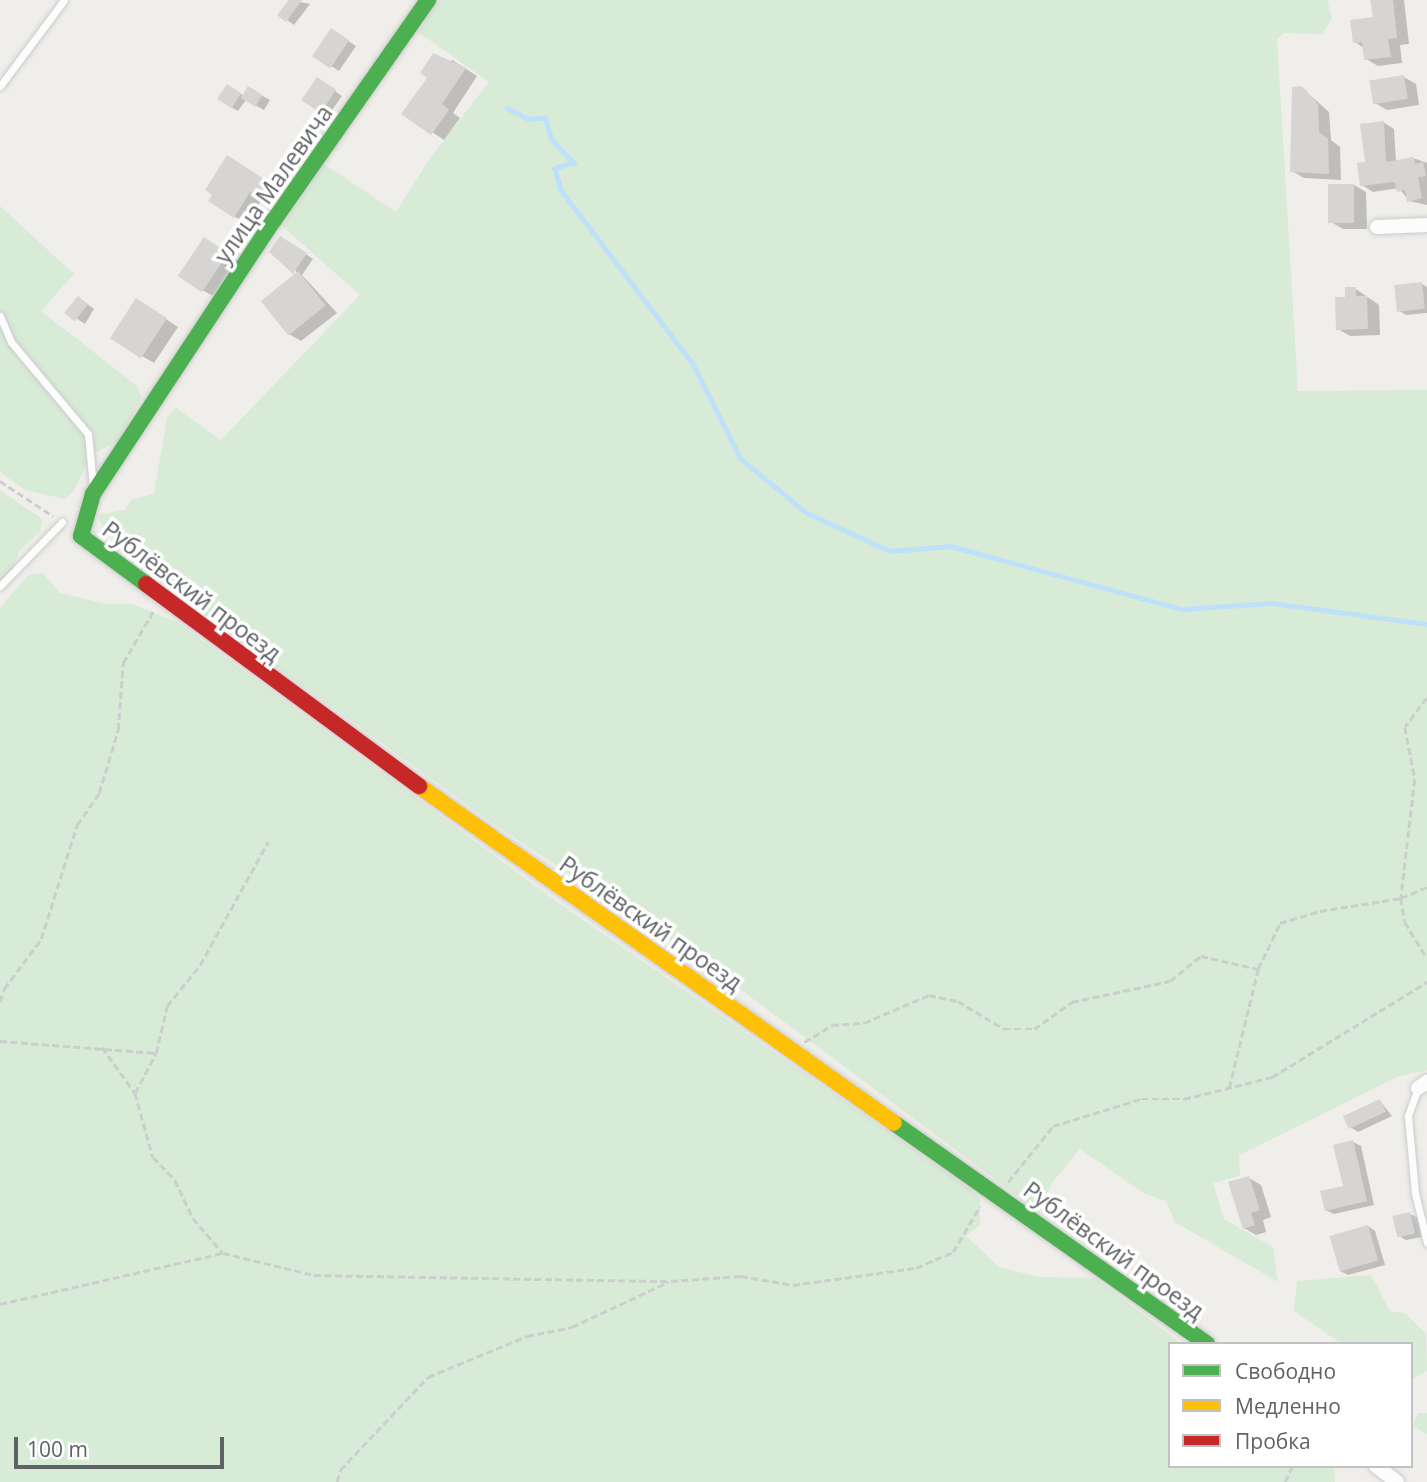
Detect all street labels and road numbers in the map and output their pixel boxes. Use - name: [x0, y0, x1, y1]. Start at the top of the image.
- street label: улица Малевича: [208, 100, 338, 268]
- street label: Рублёвский проезд: [97, 515, 287, 667]
- street label: Рублёвский проезд: [555, 850, 747, 996]
- street label: Рублёвский проезд: [1019, 1175, 1209, 1325]

